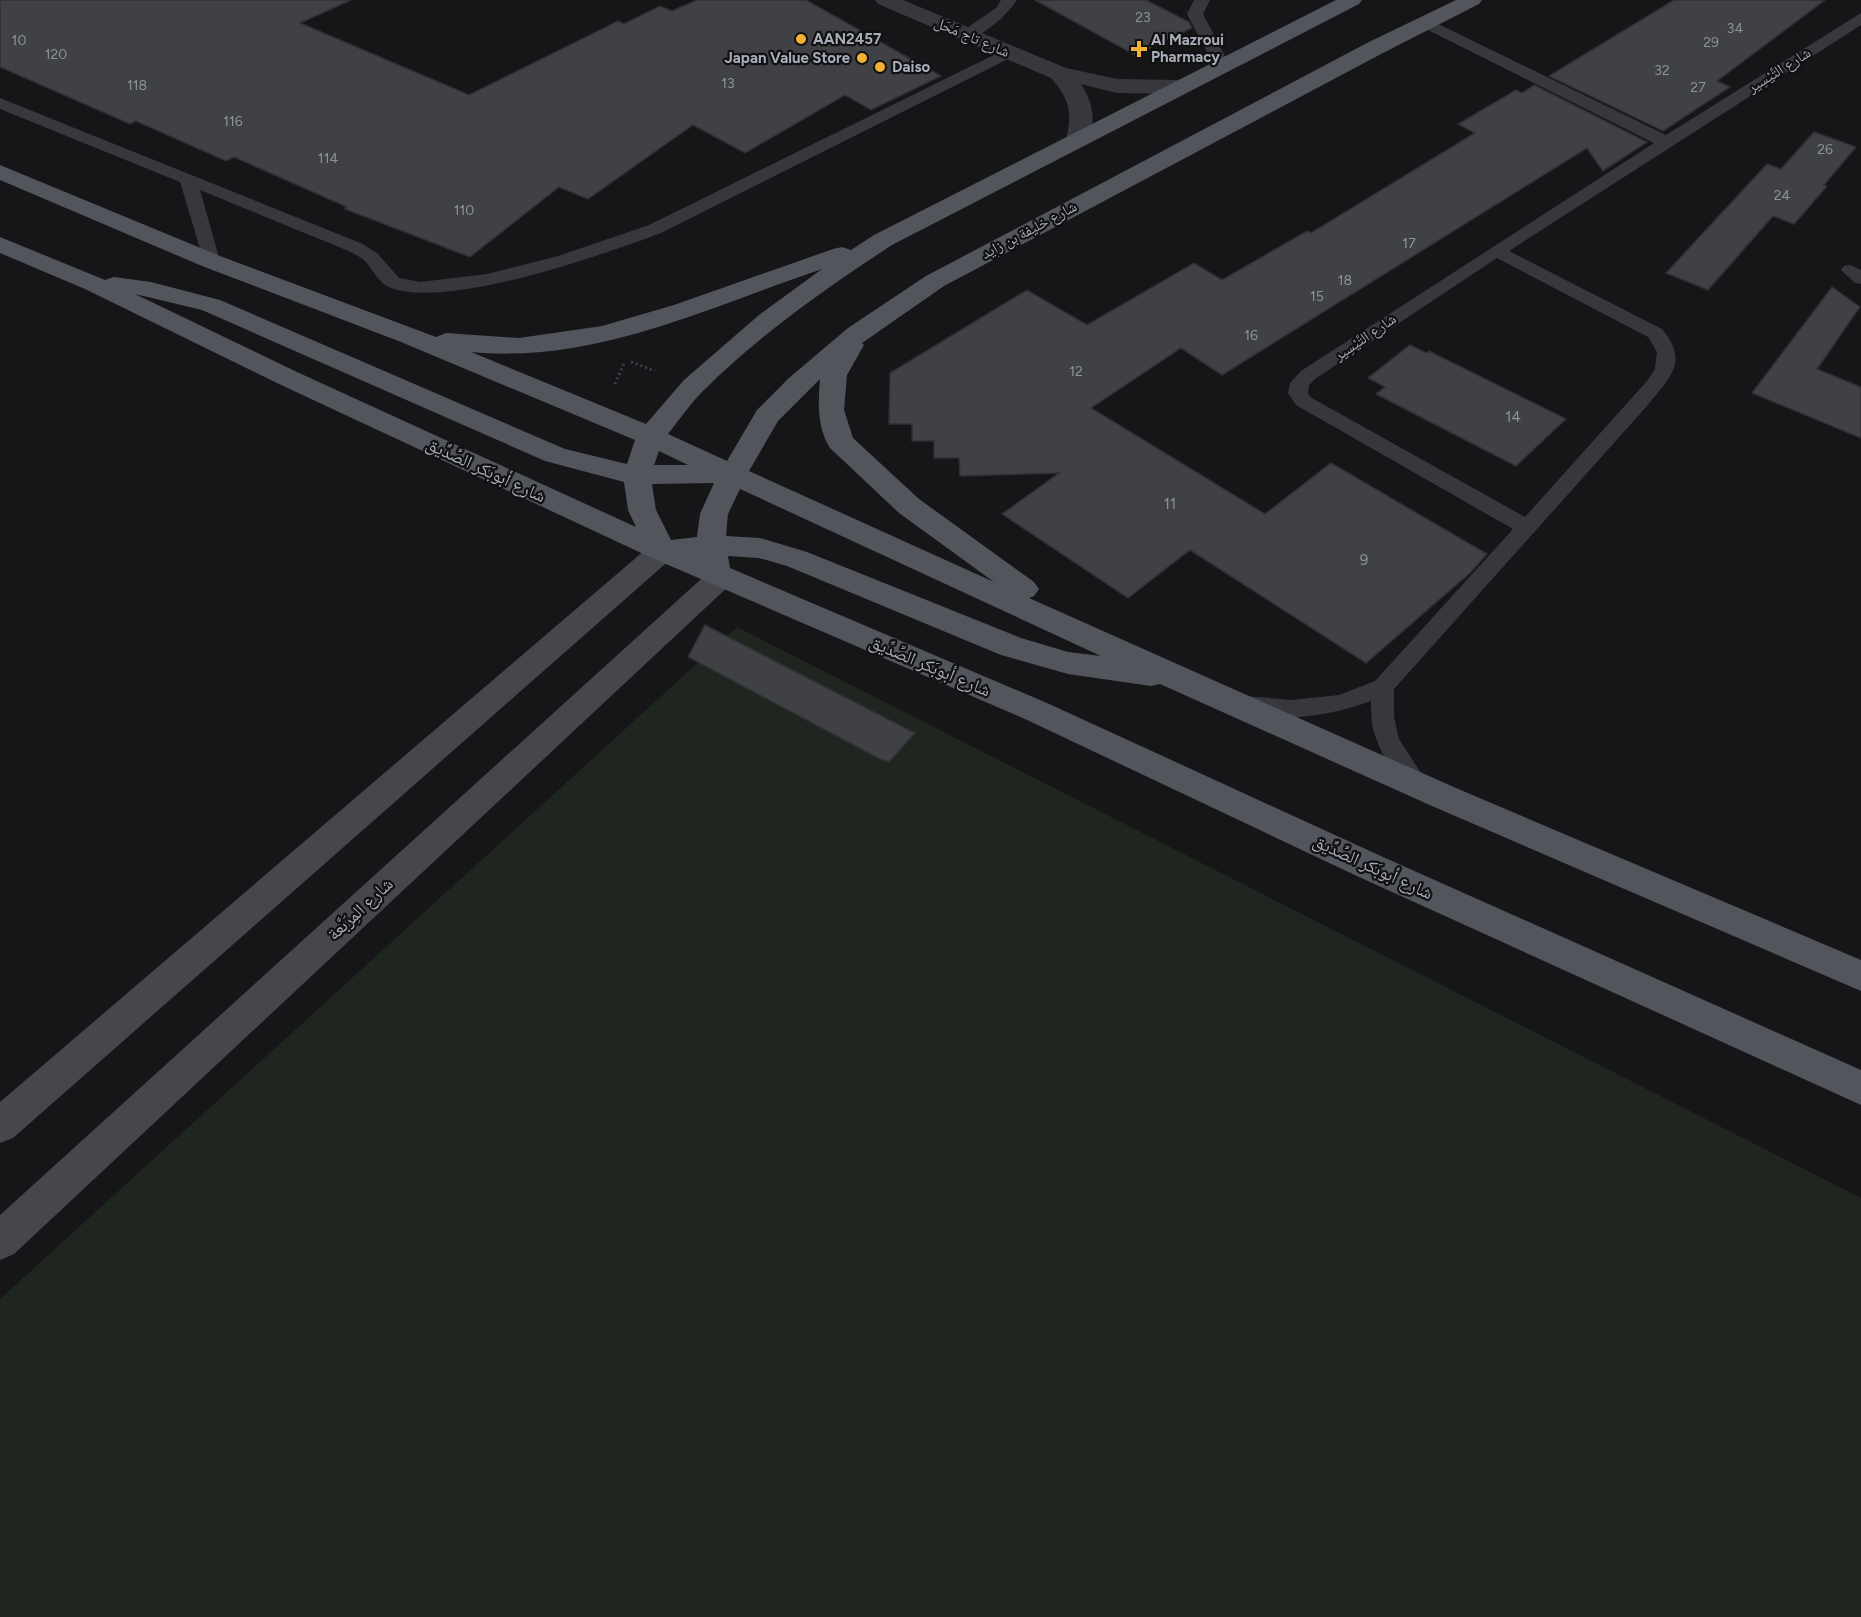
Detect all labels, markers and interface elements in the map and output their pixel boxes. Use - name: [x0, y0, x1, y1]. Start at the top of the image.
- house number: 23: [1135, 9, 1151, 26]
- street label: شارع تاج مَحَل: [931, 13, 1012, 62]
- house number: 34: [1727, 20, 1743, 37]
- place label: AAN2457: [813, 30, 881, 48]
- place label: Al Mazroui Pharmacy: [1151, 31, 1224, 66]
- house number: 10: [12, 32, 26, 49]
- marker: AAN2457: [794, 32, 808, 46]
- house number: 29: [1703, 34, 1719, 51]
- marker: Al Mazroui Pharmacy: [1132, 42, 1146, 56]
- street label: شارع التَّيْسِير: [1743, 43, 1815, 98]
- house number: 120: [45, 46, 67, 63]
- place label: Japan Value Store: [725, 49, 851, 67]
- marker: Japan Value Store: [855, 51, 869, 65]
- place label: Daiso: [892, 58, 930, 76]
- marker: Daiso: [873, 60, 887, 74]
- house number: 32: [1654, 62, 1670, 79]
- house number: 13: [721, 75, 735, 92]
- house number: 118: [127, 77, 147, 94]
- house number: 27: [1690, 79, 1706, 96]
- house number: 116: [223, 113, 243, 130]
- house number: 26: [1817, 141, 1833, 158]
- house number: 114: [318, 150, 338, 167]
- house number: 24: [1774, 187, 1791, 204]
- street label: شارع خليفة بن زايد: [978, 197, 1080, 264]
- house number: 110: [454, 202, 474, 219]
- house number: 17: [1402, 235, 1416, 252]
- house number: 18: [1338, 272, 1352, 289]
- house number: 15: [1310, 288, 1324, 305]
- street label: شارع التَّيْسِير: [1330, 310, 1400, 366]
- house number: 16: [1244, 327, 1258, 344]
- house number: 12: [1069, 363, 1083, 380]
- house number: 14: [1505, 408, 1521, 426]
- street label: شارع أبوبَكر الصِّدِّيق: [423, 433, 549, 507]
- house number: 11: [1164, 495, 1176, 513]
- house number: 9: [1360, 551, 1368, 569]
- street label: شارع أبوبَكر الصِّدِّيق: [866, 631, 994, 701]
- street label: شارع أبوبَكر الصِّدِّيق: [1310, 830, 1436, 904]
- street label: شارع المِرَبَّعة: [323, 873, 397, 945]

